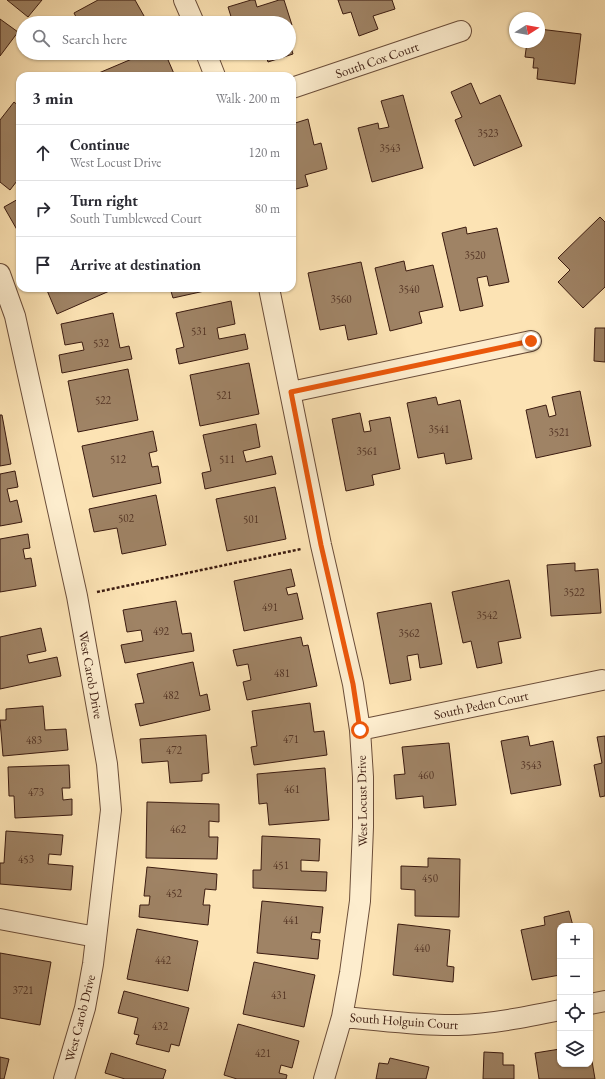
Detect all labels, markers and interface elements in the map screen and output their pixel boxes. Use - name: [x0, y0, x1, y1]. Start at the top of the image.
- north arrow: [509, 12, 545, 48]
- search box: [16, 16, 296, 60]
- icon: search: [30, 27, 52, 49]
- text: Search here: [62, 29, 127, 48]
- street label: South Cox Court: [333, 38, 421, 82]
- text: 3 min: [32, 87, 73, 109]
- text: Walk · 200 m: [216, 90, 280, 107]
- house number: 3523: [477, 126, 499, 140]
- text: Continue: [70, 135, 130, 154]
- house number: 3543: [379, 141, 401, 155]
- icon: ahead: [32, 142, 54, 164]
- text: 120 m: [249, 144, 280, 161]
- text: West Locust Drive: [70, 154, 161, 171]
- text: Turn right: [70, 191, 138, 210]
- icon: right: [32, 198, 54, 220]
- text: 80 m: [255, 200, 280, 217]
- text: South Tumbleweed Court: [70, 210, 202, 227]
- house number: 3520: [464, 248, 486, 262]
- icon: arrive: [32, 254, 54, 276]
- text: Arrive at destination: [70, 255, 201, 274]
- house number: 3540: [398, 282, 420, 296]
- house number: 3560: [330, 292, 352, 306]
- house number: 531: [191, 324, 207, 338]
- route end: [522, 332, 540, 350]
- house number: 532: [93, 336, 110, 350]
- house number: 521: [216, 388, 232, 402]
- house number: 522: [95, 393, 112, 407]
- house number: 3541: [428, 422, 450, 436]
- house number: 3521: [548, 425, 570, 439]
- house number: 3561: [356, 444, 378, 458]
- house number: 512: [110, 452, 127, 466]
- house number: 511: [219, 452, 235, 466]
- house number: 502: [118, 511, 135, 525]
- house number: 501: [243, 512, 259, 526]
- house number: 3522: [563, 585, 585, 599]
- house number: 491: [262, 600, 278, 614]
- house number: 3542: [476, 608, 498, 622]
- house number: 492: [153, 624, 170, 638]
- house number: 3562: [398, 626, 420, 640]
- street label: West Carob Drive: [75, 630, 107, 720]
- house number: 481: [274, 666, 290, 680]
- street label: South Peden Court: [432, 687, 530, 723]
- house number: 482: [163, 688, 180, 702]
- route start: [351, 721, 369, 739]
- house number: 471: [283, 732, 299, 746]
- house number: 483: [26, 733, 42, 747]
- house number: 472: [166, 743, 183, 757]
- street label: West Locust Drive: [353, 755, 371, 847]
- house number: 3543: [520, 758, 542, 772]
- house number: 460: [418, 768, 434, 782]
- house number: 461: [284, 782, 300, 796]
- house number: 473: [28, 785, 44, 799]
- house number: 462: [170, 822, 187, 836]
- house number: 453: [18, 852, 34, 866]
- house number: 451: [273, 858, 289, 872]
- house number: 450: [422, 871, 438, 885]
- house number: 452: [166, 886, 183, 900]
- house number: 441: [283, 913, 299, 927]
- map controls: [557, 923, 593, 1067]
- button: +: [557, 923, 593, 959]
- house number: 440: [414, 941, 430, 955]
- house number: 442: [155, 953, 172, 967]
- button: −: [557, 959, 593, 995]
- street label: West Carob Drive: [61, 973, 99, 1063]
- house number: 3721: [12, 983, 34, 997]
- house number: 431: [271, 988, 287, 1002]
- button: locate: [557, 995, 593, 1031]
- street label: South Holguin Court: [349, 1009, 459, 1033]
- house number: 432: [152, 1019, 169, 1033]
- button: layers: [557, 1031, 593, 1067]
- house number: 421: [255, 1046, 271, 1060]

